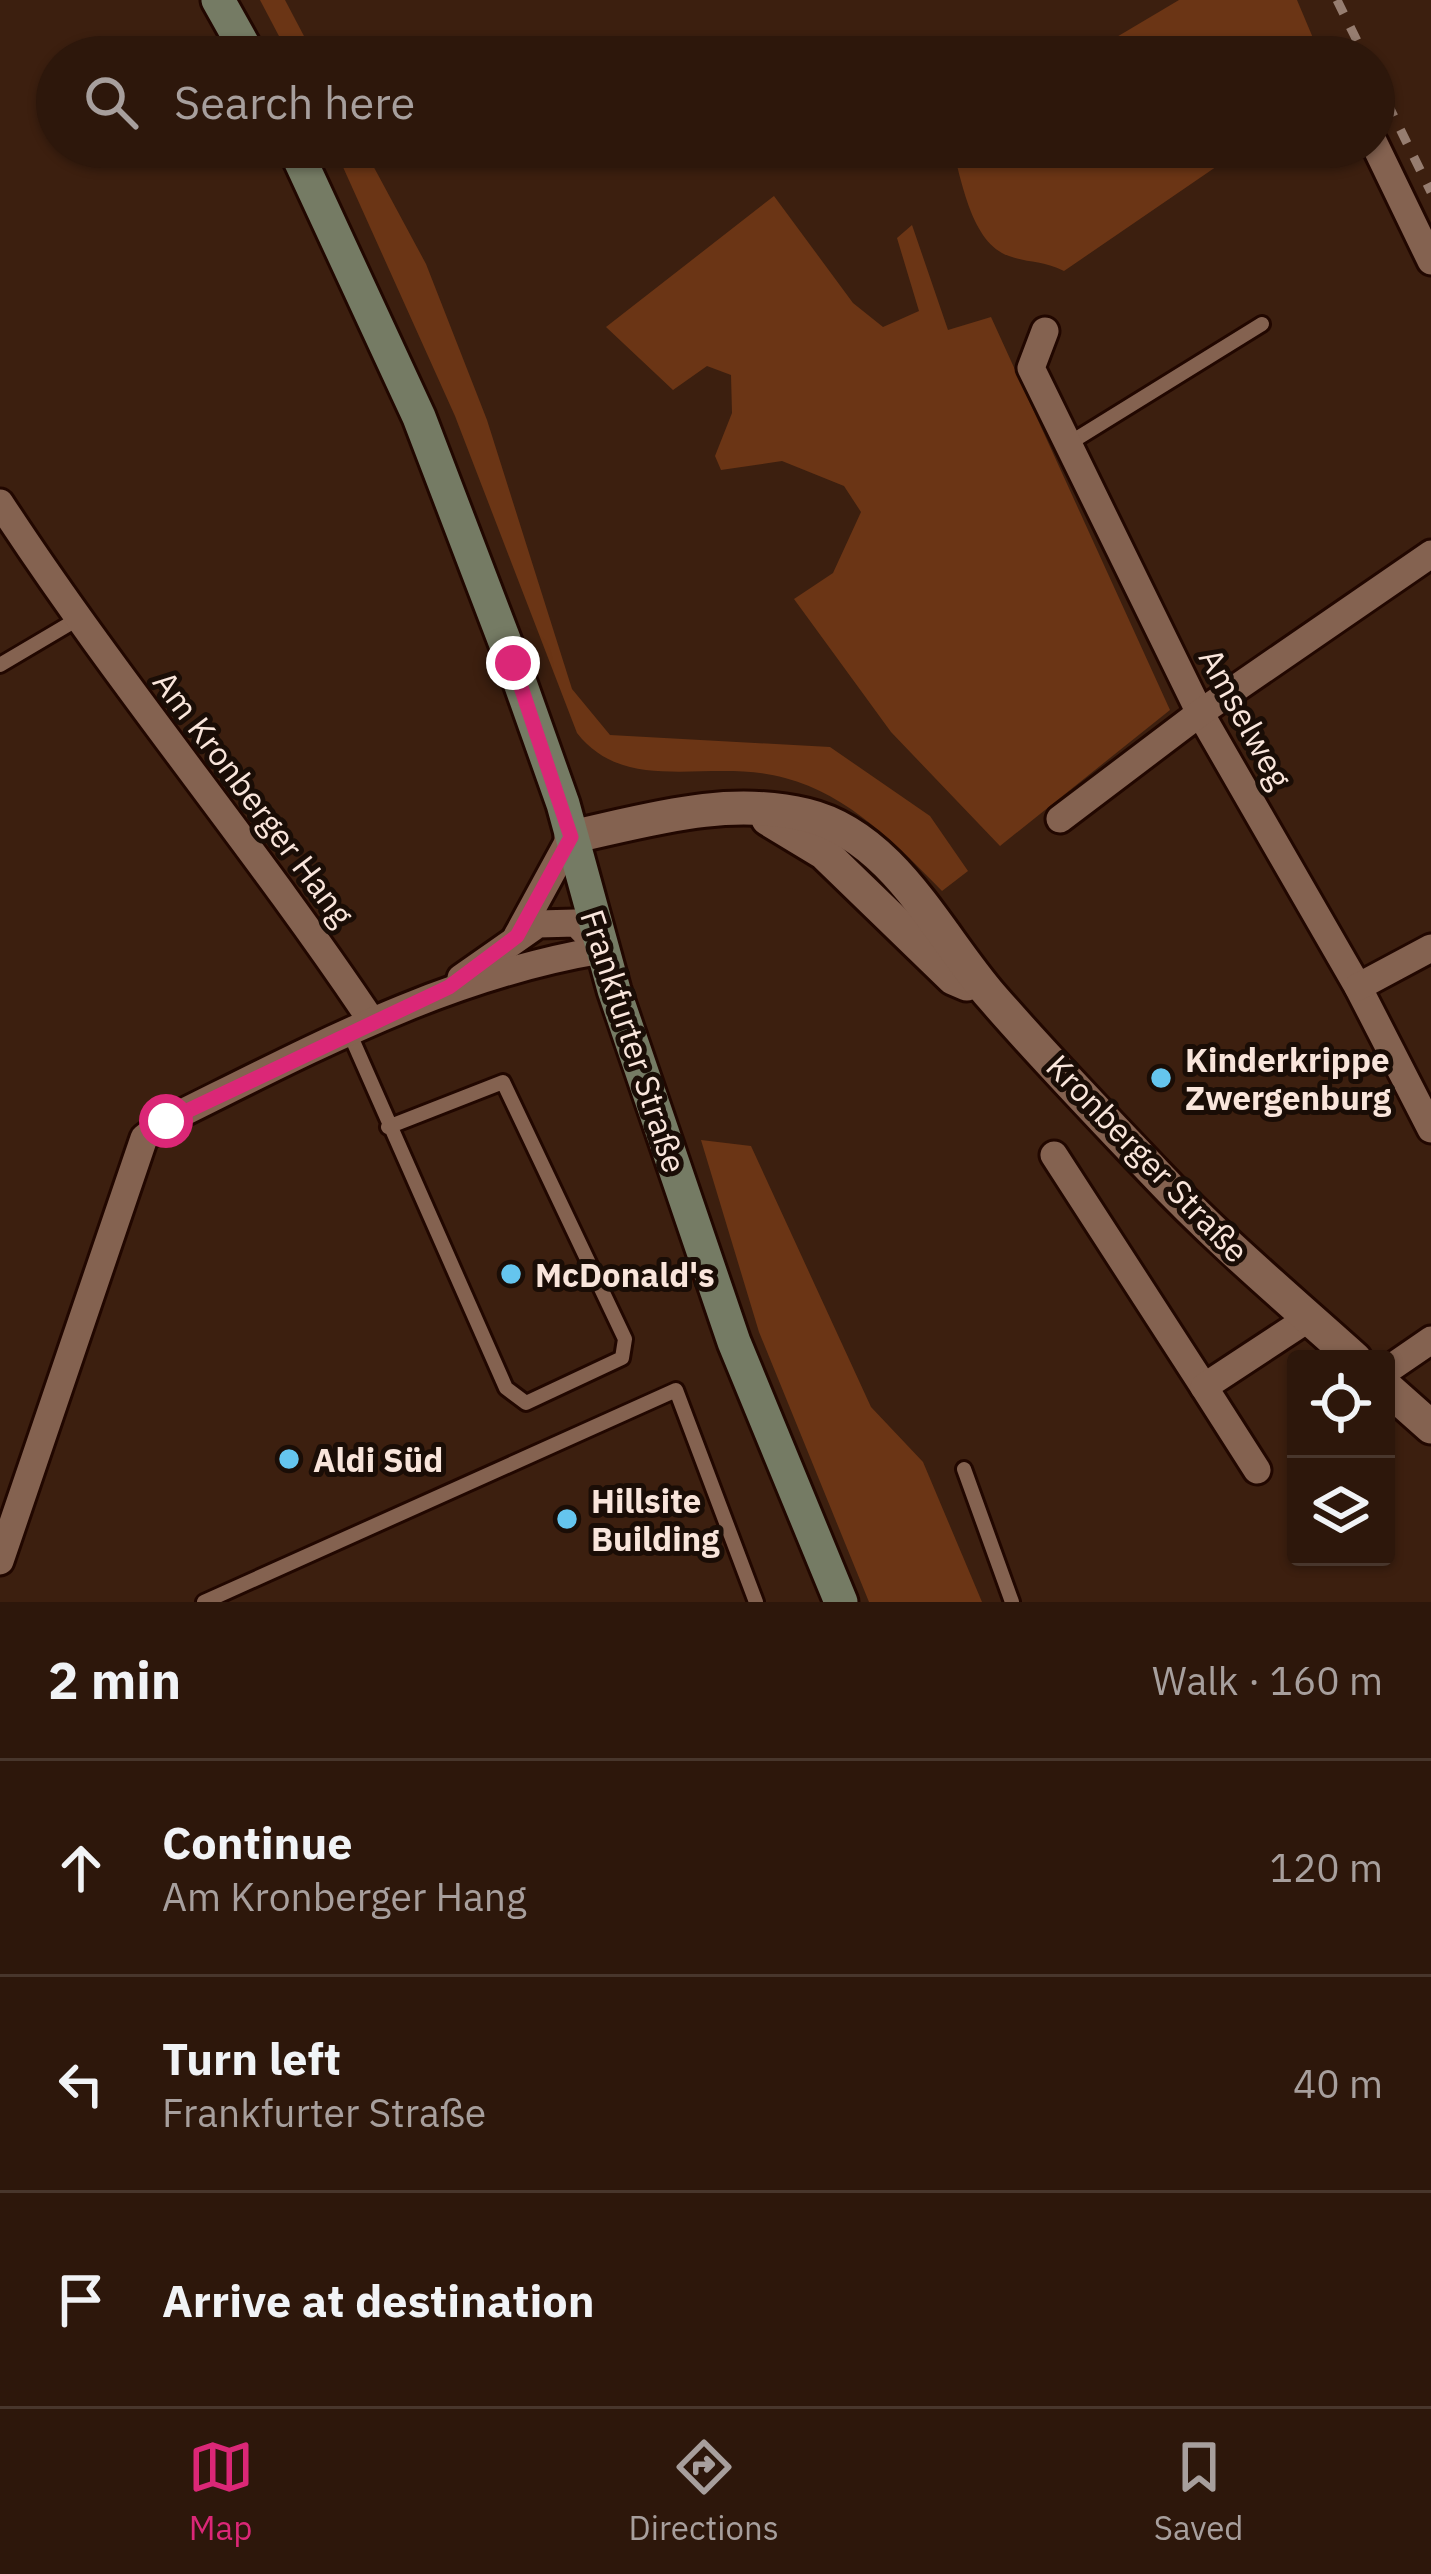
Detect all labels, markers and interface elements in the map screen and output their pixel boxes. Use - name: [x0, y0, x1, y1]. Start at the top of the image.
- search box: [36, 36, 1395, 168]
- icon: search: [78, 69, 144, 135]
- text: Search here: [174, 73, 415, 131]
- route end: [486, 636, 540, 690]
- street label: Amselweg: [1190, 640, 1302, 796]
- street label: Am Kronberger Hang: [144, 662, 364, 935]
- street label: Frankfurter Straße: [571, 904, 697, 1178]
- place label: Kinderkrippe Zwergenburg: [1185, 1038, 1392, 1119]
- street label: Kronberger Straße: [1038, 1045, 1258, 1271]
- marker: Kinderkrippe Zwergenburg: [1148, 1065, 1174, 1091]
- route start: [139, 1094, 193, 1148]
- place label: McDonald's: [535, 1253, 715, 1296]
- marker: McDonald's: [498, 1261, 524, 1287]
- map controls: [1287, 1350, 1395, 1566]
- button: locate: [1287, 1350, 1395, 1458]
- place label: Aldi Süd: [313, 1438, 443, 1481]
- marker: Aldi Süd: [276, 1446, 302, 1472]
- button: layers: [1287, 1458, 1395, 1566]
- place label: Hillsite Building: [591, 1479, 720, 1560]
- marker: Hillsite Building: [554, 1506, 580, 1532]
- text: 2 min: [48, 1647, 181, 1713]
- text: Walk · 160 m: [1152, 1655, 1383, 1706]
- text: Continue: [162, 1813, 353, 1871]
- icon: ahead: [48, 1835, 114, 1901]
- text: 120 m: [1270, 1842, 1383, 1893]
- text: Am Kronberger Hang: [162, 1871, 527, 1922]
- text: Turn left: [162, 2029, 341, 2087]
- icon: left: [48, 2051, 114, 2117]
- text: 40 m: [1293, 2058, 1383, 2109]
- text: Frankfurter Straße: [162, 2087, 486, 2138]
- icon: arrive: [48, 2267, 114, 2333]
- text: Arrive at destination: [162, 2271, 595, 2329]
- tab: Map: [188, 2434, 254, 2549]
- tab: Directions: [629, 2434, 779, 2549]
- tab: Saved: [1154, 2434, 1243, 2549]

